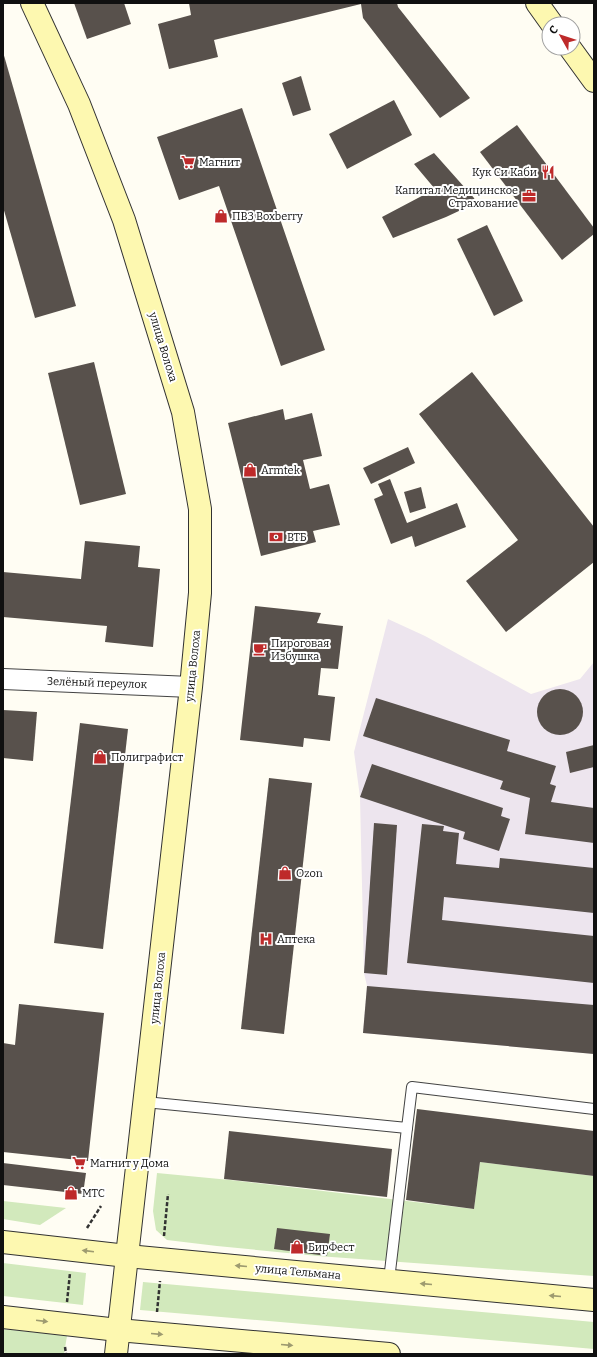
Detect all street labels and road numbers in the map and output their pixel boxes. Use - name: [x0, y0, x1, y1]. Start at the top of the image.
- street label: улица Волоха: [146, 310, 180, 383]
- street label: улица Волоха: [183, 629, 203, 704]
- street label: Зелёный переулок: [47, 675, 148, 691]
- street label: улица Волоха: [148, 951, 168, 1026]
- street label: улица Тельмана: [254, 1262, 341, 1282]

